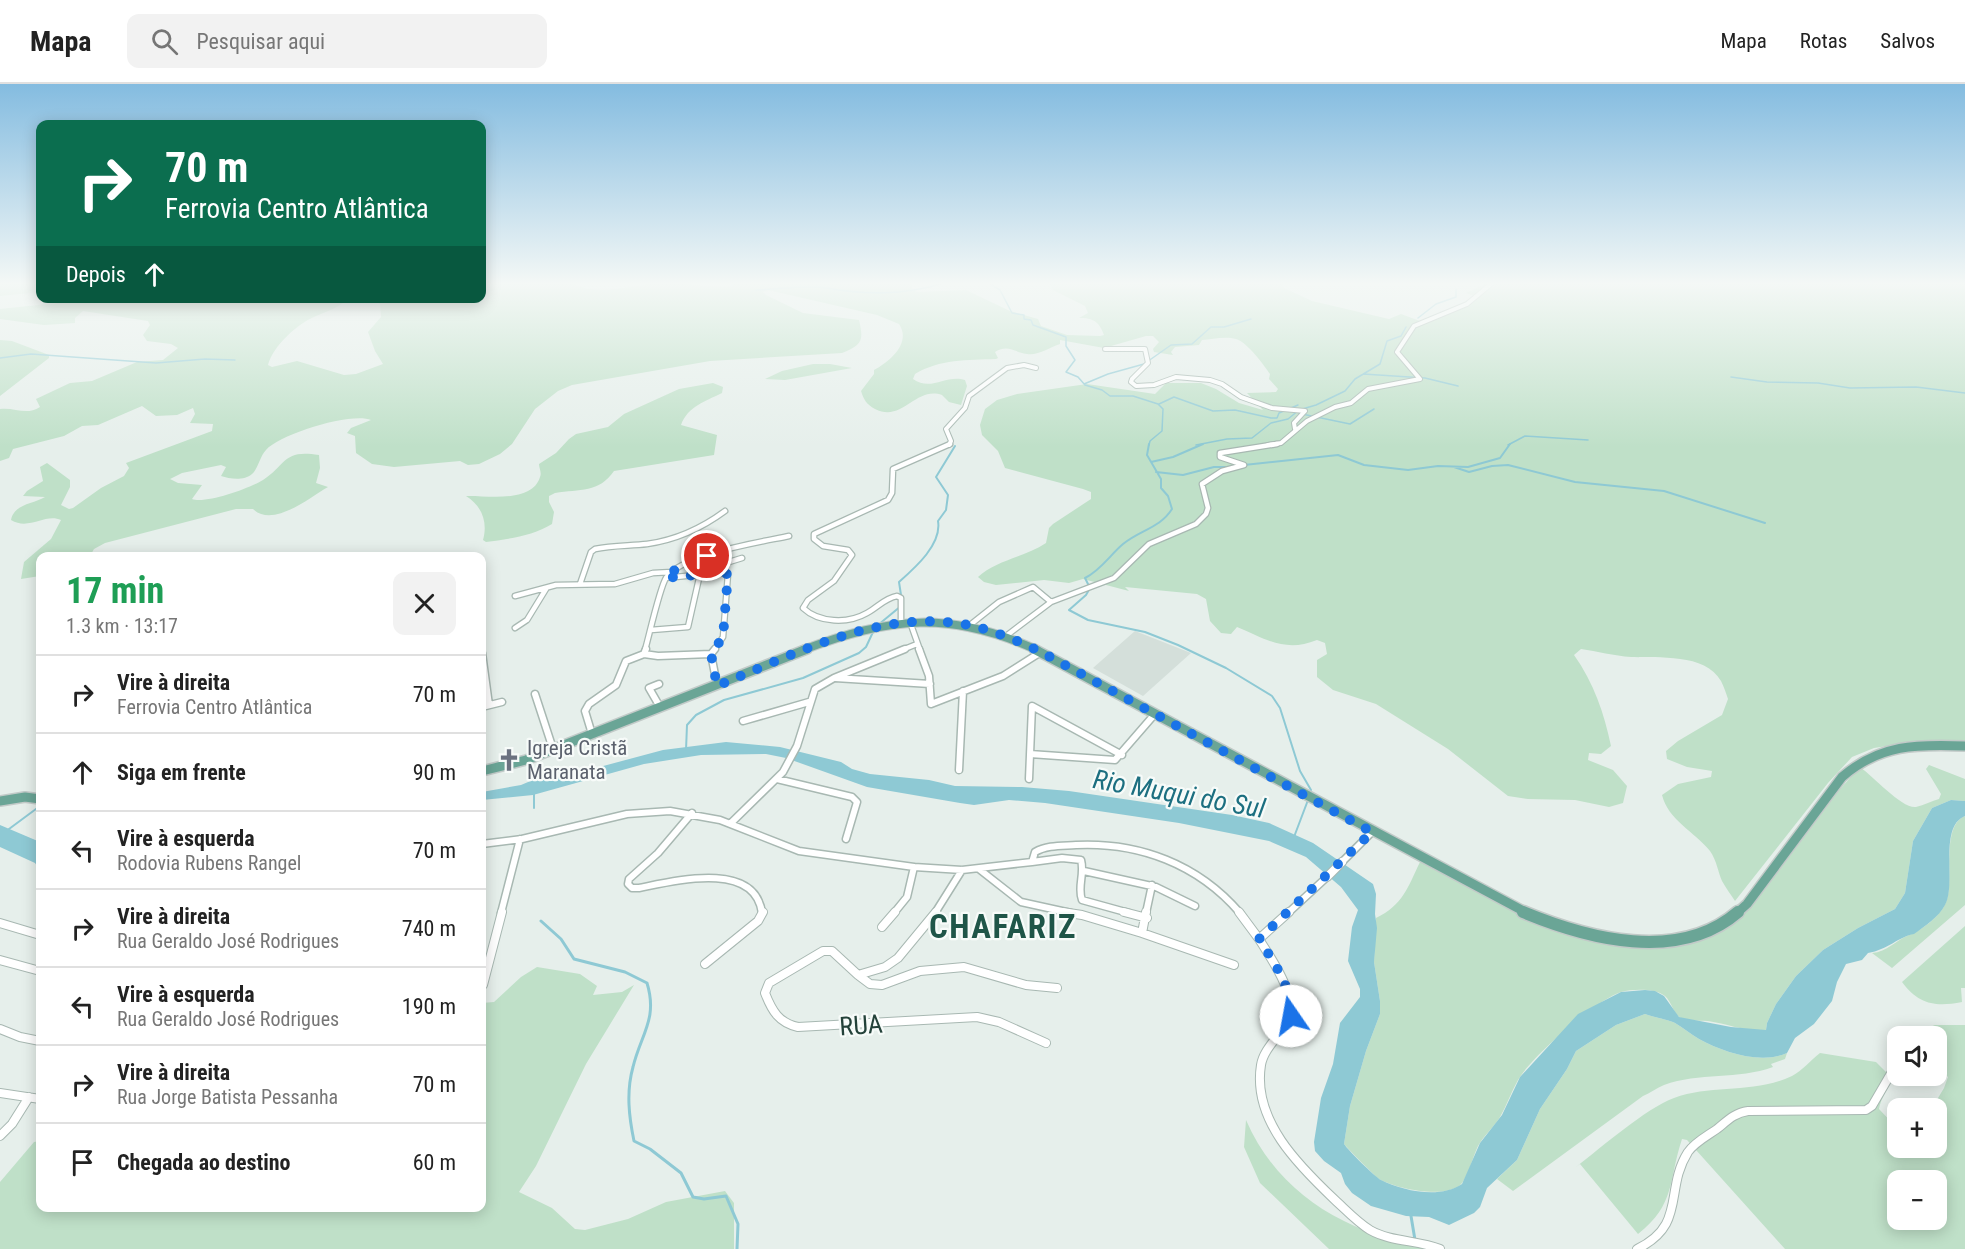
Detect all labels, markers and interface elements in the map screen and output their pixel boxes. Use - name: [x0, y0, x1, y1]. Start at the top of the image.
- search box: [127, 14, 547, 68]
- text: Mapa: [30, 25, 91, 58]
- icon: search: [148, 25, 181, 58]
- text: Pesquisar aqui: [196, 29, 325, 54]
- text: Mapa: [1720, 29, 1767, 53]
- text: Rotas: [1800, 29, 1847, 53]
- text: Salvos: [1880, 29, 1935, 53]
- text: 70 m: [165, 143, 248, 192]
- icon: right: [66, 144, 144, 222]
- text: Ferrovia Centro Atlântica: [165, 193, 429, 225]
- icon: ahead: [138, 258, 171, 291]
- text: Depois: [66, 262, 126, 287]
- pin: [681, 530, 732, 581]
- icon: arrive: [690, 539, 723, 572]
- text: 17 min: [66, 570, 164, 612]
- button: close: [393, 572, 456, 635]
- text: 1.3 km · 13:17: [66, 614, 178, 638]
- text: Vire à direita: [117, 670, 230, 695]
- icon: right: [66, 678, 99, 711]
- text: 70 m: [413, 682, 456, 707]
- text: Ferrovia Centro Atlântica: [117, 695, 312, 719]
- place label: Igreja Cristã Maranata: [527, 736, 627, 784]
- church icon: Igreja Cristã Maranata: [496, 747, 522, 773]
- icon: ahead: [66, 756, 99, 789]
- text: Siga em frente: [117, 760, 246, 785]
- text: 90 m: [413, 760, 456, 785]
- water label: Rio Muqui do Sul: [1090, 763, 1268, 825]
- text: Vire à esquerda: [117, 826, 255, 851]
- icon: left: [66, 834, 99, 867]
- text: 70 m: [413, 838, 456, 863]
- text: Rodovia Rubens Rangel: [117, 851, 301, 875]
- text: Vire à direita: [117, 904, 230, 929]
- district label: CHAFARIZ: [929, 907, 1077, 946]
- icon: right: [66, 912, 99, 945]
- text: 740 m: [402, 916, 456, 941]
- text: Rua Geraldo José Rodrigues: [117, 929, 339, 953]
- text: Vire à esquerda: [117, 982, 255, 1007]
- position arrow: [1259, 984, 1323, 1048]
- icon: left: [66, 990, 99, 1023]
- text: 190 m: [402, 994, 456, 1019]
- text: Rua Geraldo José Rodrigues: [117, 1007, 339, 1031]
- street label: RUA: [838, 1009, 884, 1041]
- map controls: [1887, 1026, 1947, 1230]
- button: sound: [1887, 1026, 1947, 1086]
- text: Vire à direita: [117, 1060, 230, 1085]
- icon: right: [66, 1068, 99, 1101]
- text: 70 m: [413, 1072, 456, 1097]
- text: Rua Jorge Batista Pessanha: [117, 1085, 338, 1109]
- button: +: [1887, 1098, 1947, 1158]
- icon: arrive: [66, 1146, 99, 1179]
- text: Chegada ao destino: [117, 1150, 291, 1175]
- text: 60 m: [413, 1150, 456, 1175]
- button: −: [1887, 1170, 1947, 1230]

